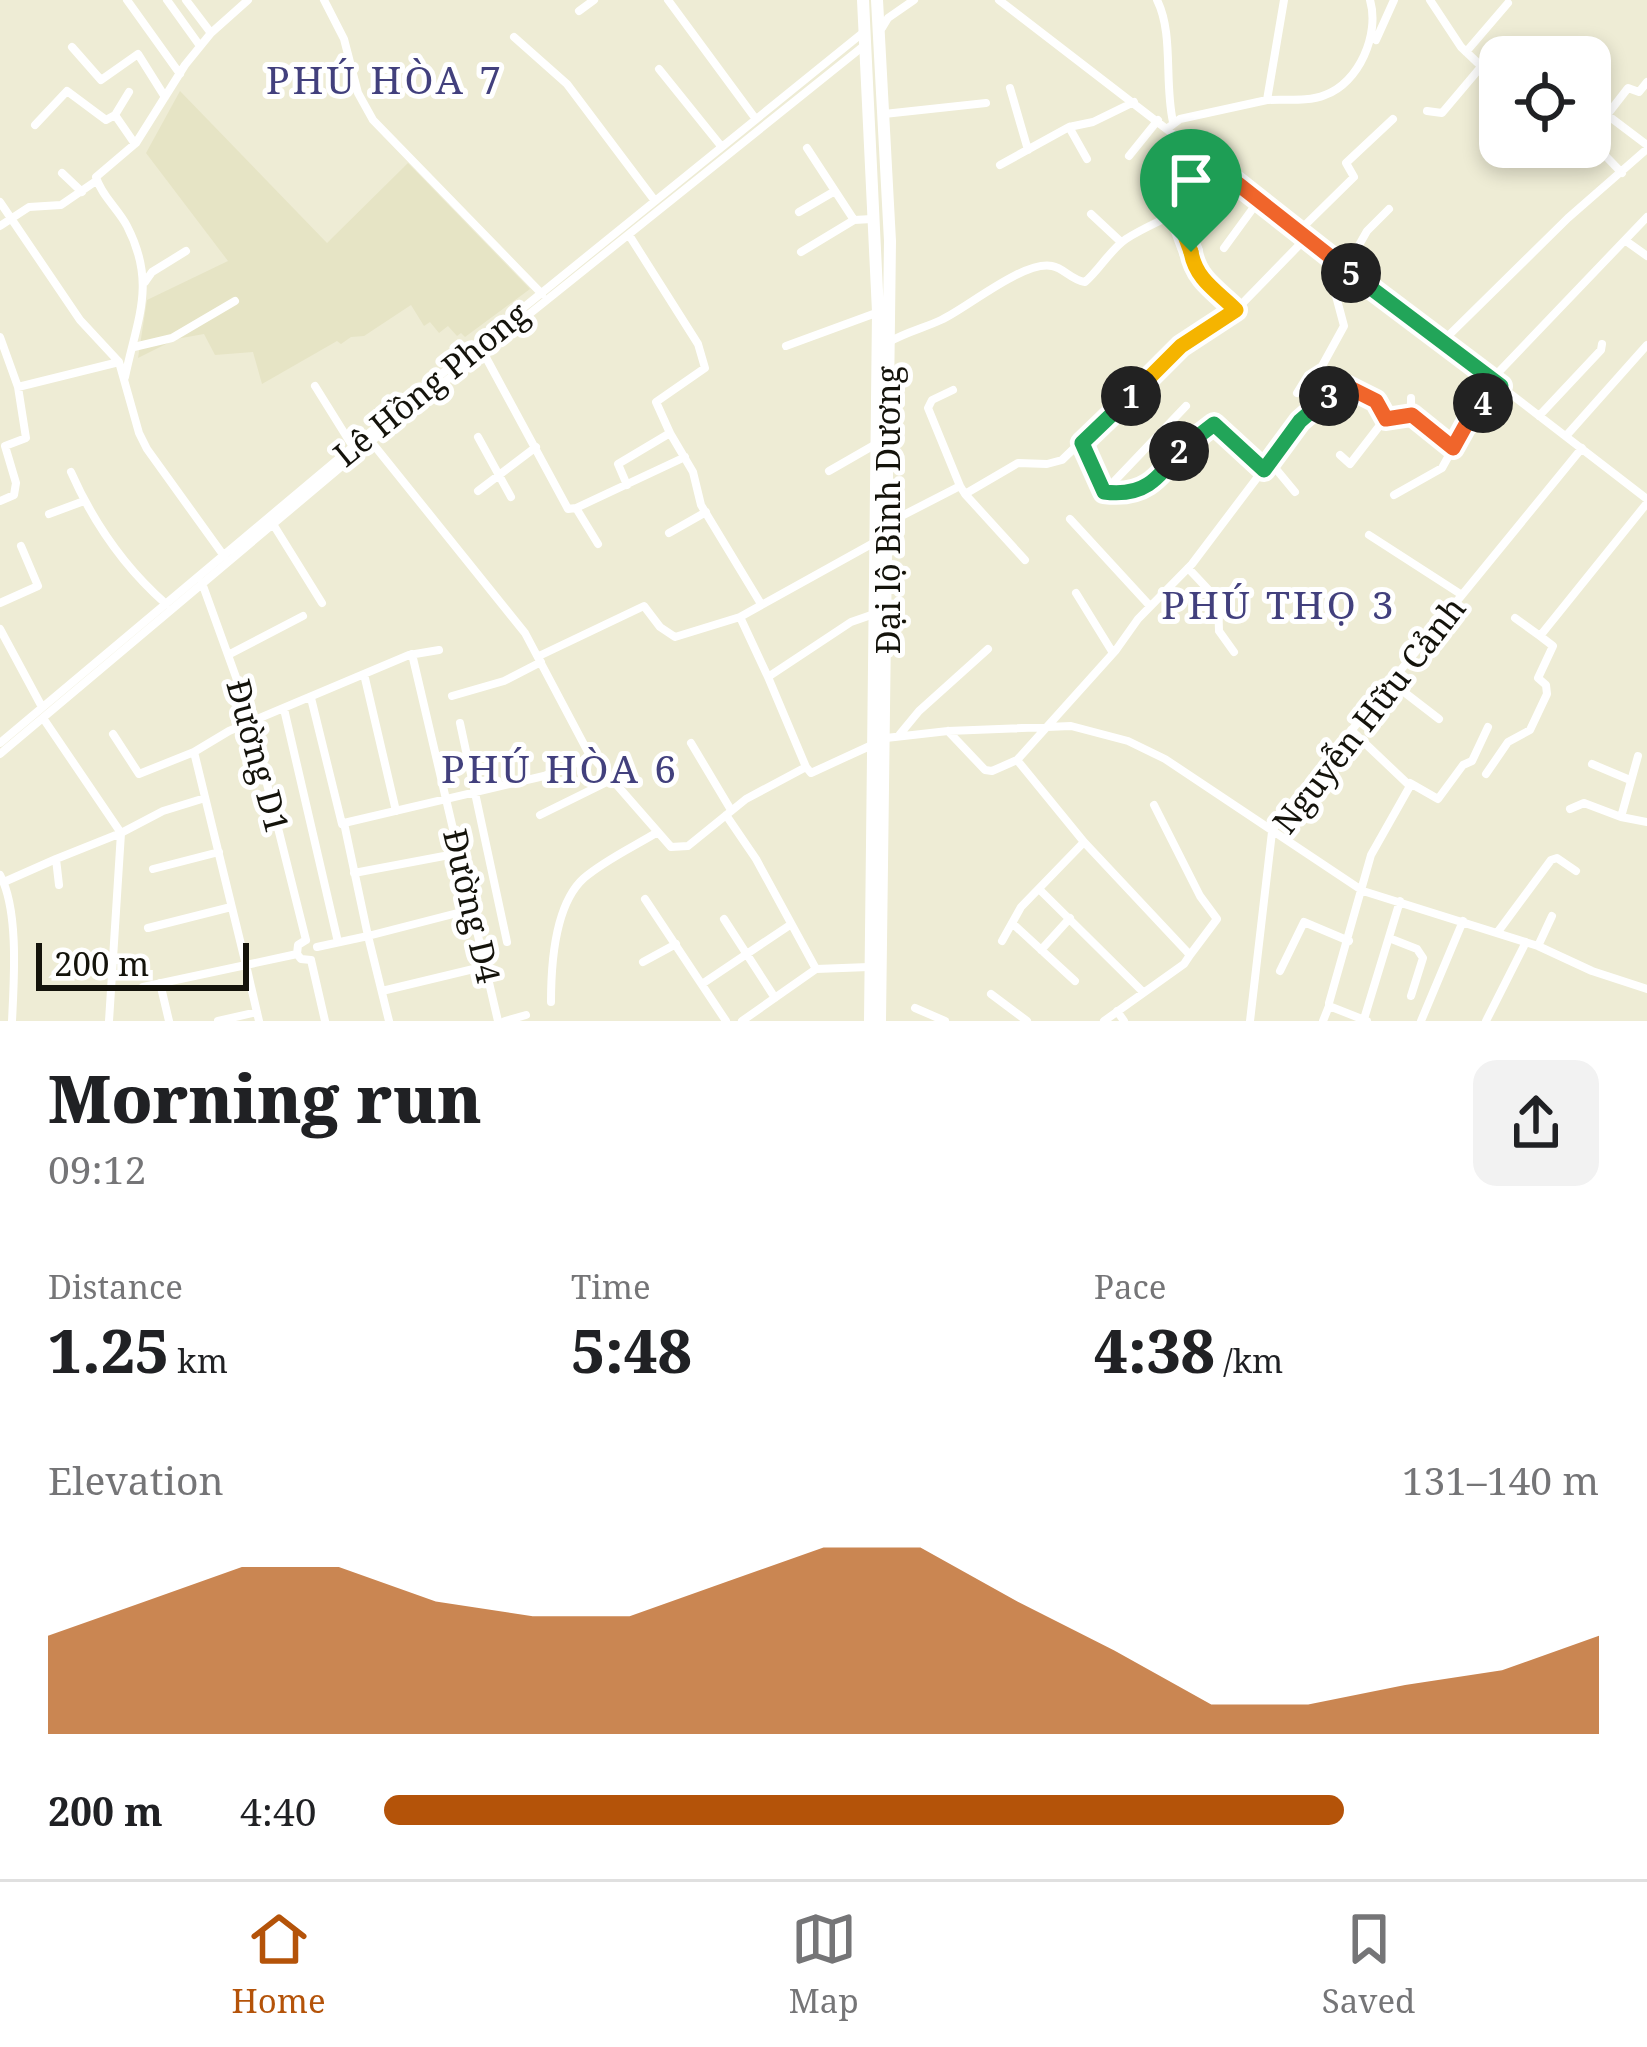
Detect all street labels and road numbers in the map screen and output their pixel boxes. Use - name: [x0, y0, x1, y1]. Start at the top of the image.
- street label: Lê Hồng Phong: [324, 291, 538, 476]
- street label: Đại lộ Bình Dương: [865, 365, 910, 654]
- street label: Nguyễn Hữu Cảnh: [1262, 587, 1475, 842]
- street label: Đường D1: [216, 674, 301, 838]
- street label: Đường D4: [433, 824, 512, 987]

